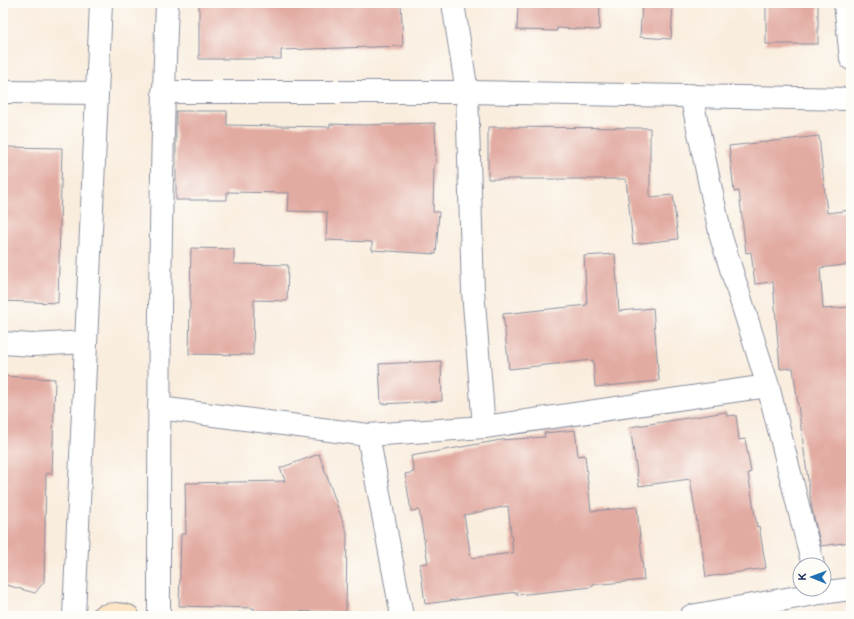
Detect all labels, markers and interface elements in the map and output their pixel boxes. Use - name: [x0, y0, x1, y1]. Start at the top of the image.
- north arrow: [792, 557, 832, 597]
- text: K: [796, 572, 809, 581]

